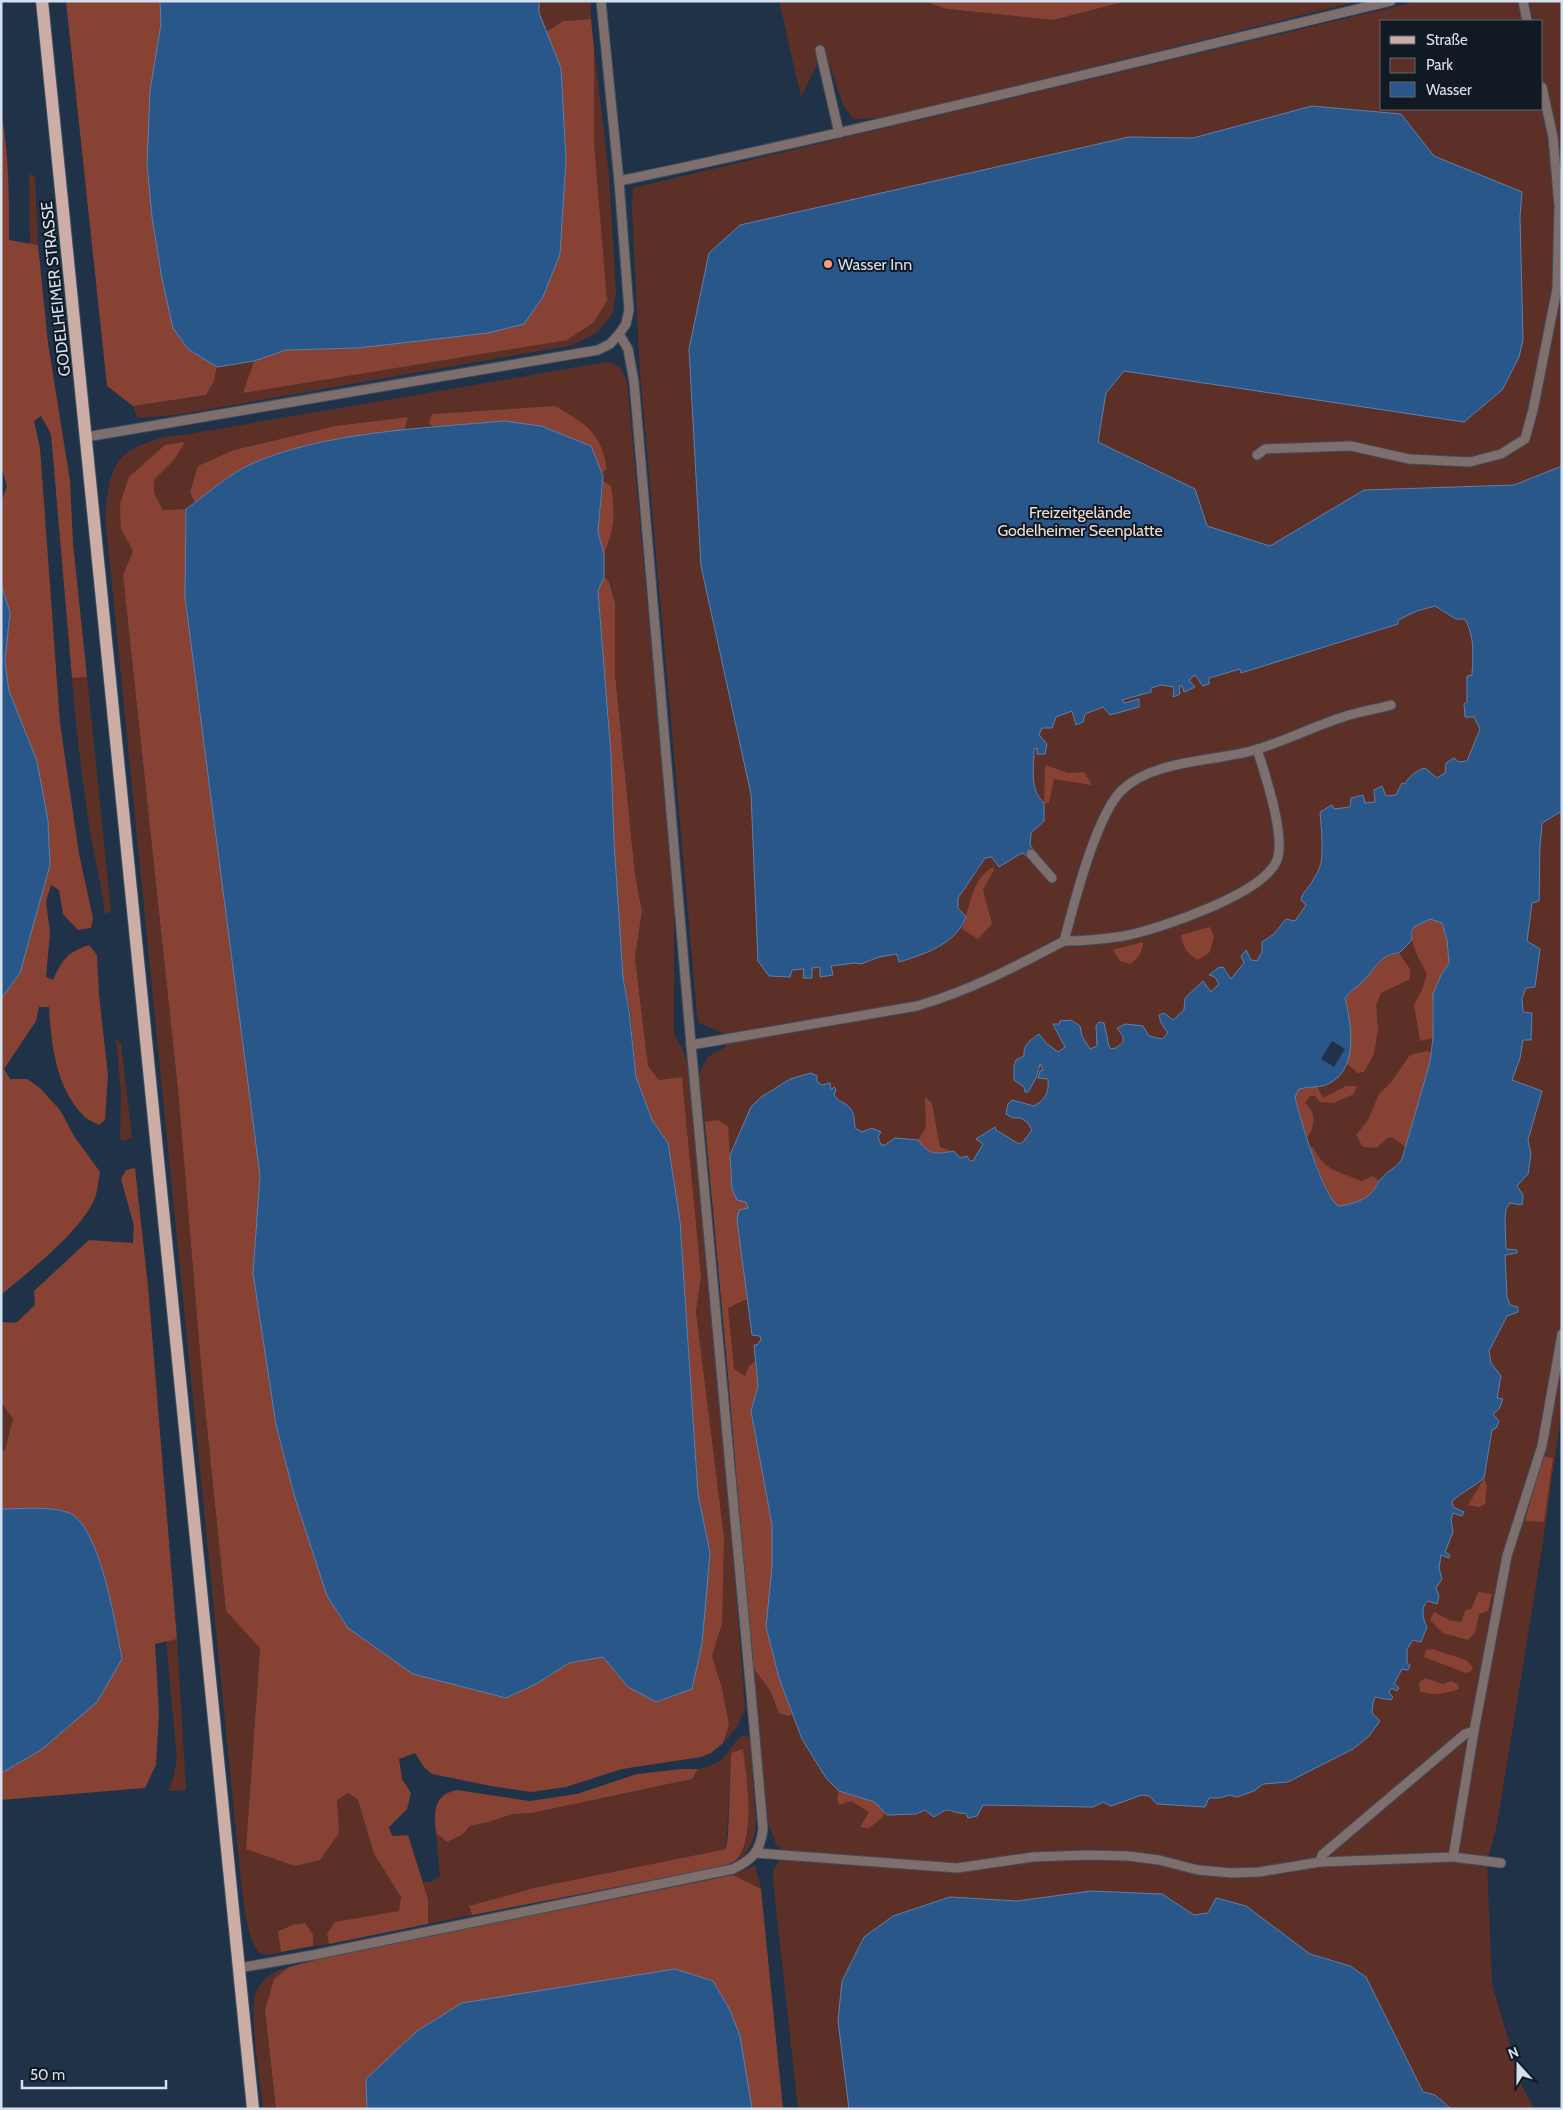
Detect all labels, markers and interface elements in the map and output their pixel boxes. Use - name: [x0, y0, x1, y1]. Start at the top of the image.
- legend: [1380, 20, 1543, 110]
- text: Straße: [1426, 31, 1468, 49]
- text: Park: [1426, 56, 1453, 74]
- text: Wasser: [1426, 81, 1472, 99]
- street label: GODELHEIMER STRASSE: [37, 200, 74, 377]
- place label: Wasser Inn: [838, 255, 912, 274]
- marker: Wasser Inn: [822, 258, 834, 270]
- park label: Freizeitgelände Godelheimer Seenplatte: [997, 503, 1163, 540]
- north arrow: [1493, 2040, 1543, 2090]
- text: N: [1505, 2043, 1521, 2063]
- scale bar: [22, 2058, 166, 2090]
- text: 50 m: [30, 2066, 65, 2084]

